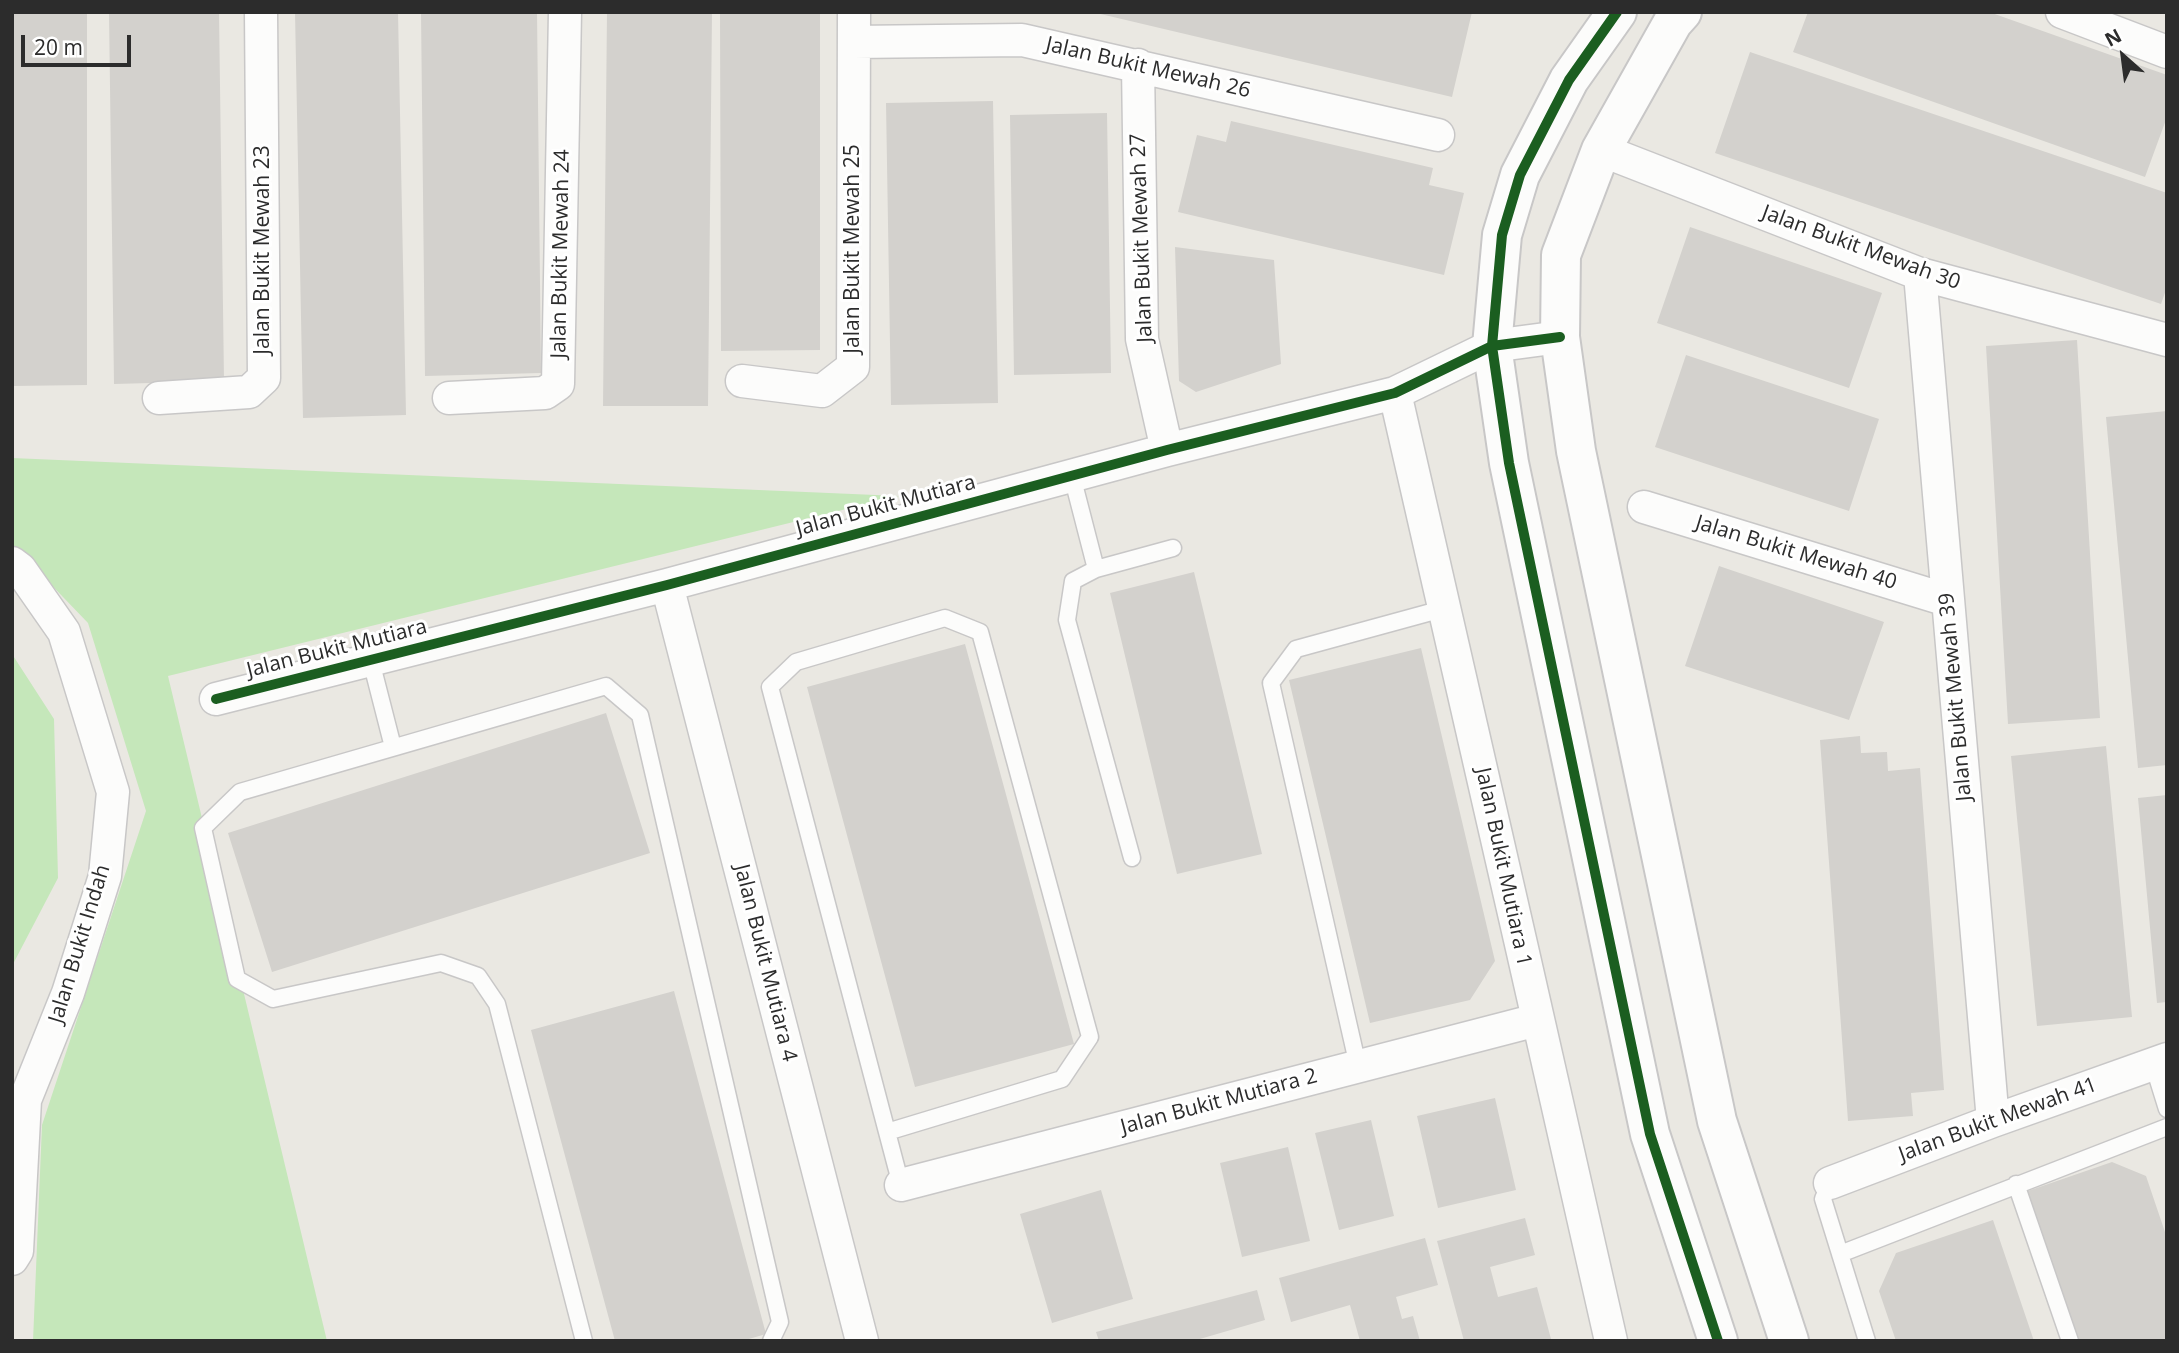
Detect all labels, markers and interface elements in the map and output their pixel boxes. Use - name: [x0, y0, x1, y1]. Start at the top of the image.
- scale bar: [24, 21, 135, 65]
- north arrow: [2088, 21, 2158, 91]
- text: N: [2100, 22, 2126, 53]
- street label: Jalan Bukit Mewah 26: [1043, 32, 1253, 104]
- text: 20 m: [34, 33, 83, 61]
- street label: Jalan Bukit Mewah 27: [1126, 133, 1158, 343]
- street label: Jalan Bukit Mewah 25: [840, 144, 866, 354]
- street label: Jalan Bukit Mewah 23: [250, 145, 276, 355]
- street label: Jalan Bukit Mewah 24: [547, 149, 575, 359]
- street label: Jalan Bukit Mewah 30: [1758, 200, 1964, 296]
- street label: Jalan Bukit Mutiara: [793, 470, 979, 542]
- street label: Jalan Bukit Mewah 40: [1692, 510, 1900, 596]
- street label: Jalan Bukit Mewah 39: [1934, 592, 1978, 802]
- street label: Jalan Bukit Mutiara: [244, 614, 430, 684]
- street label: Jalan Bukit Mutiara 1: [1470, 765, 1536, 969]
- street label: Jalan Bukit Indah: [44, 862, 116, 1026]
- street label: Jalan Bukit Mutiara 4: [728, 862, 802, 1064]
- street label: Jalan Bukit Mutiara 2: [1118, 1064, 1320, 1140]
- street label: Jalan Bukit Mewah 41: [1895, 1072, 2101, 1168]

